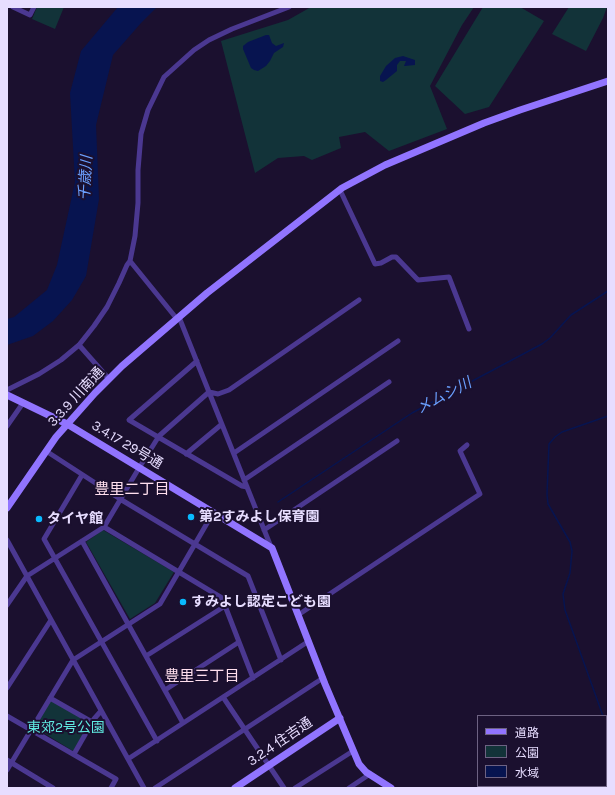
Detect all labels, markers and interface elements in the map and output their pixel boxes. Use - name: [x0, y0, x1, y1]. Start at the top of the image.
- water label: 千歳川: [76, 155, 96, 201]
- street label: 3.3.9 川南通: [44, 364, 108, 430]
- water label: メムシ川: [413, 374, 475, 418]
- street label: 3.4.17 29号通: [88, 417, 166, 473]
- district label: 豊里二丁目: [95, 481, 169, 499]
- place label: 第2すみよし保育園: [199, 509, 319, 525]
- place label: タイヤ館: [47, 511, 103, 527]
- marker: 第2すみよし保育園: [186, 512, 196, 522]
- marker: タイヤ館: [34, 514, 44, 524]
- place label: すみよし認定こども園: [191, 594, 331, 610]
- marker: すみよし認定こども園: [178, 597, 188, 607]
- district label: 豊里三丁目: [165, 668, 239, 686]
- street label: 3.2.4 住吉通: [244, 714, 316, 770]
- legend: [477, 715, 607, 787]
- park label: 東郊2号公園: [27, 720, 105, 736]
- text: 道路: [515, 726, 539, 740]
- text: 公園: [515, 746, 539, 760]
- text: 水域: [515, 766, 539, 780]

